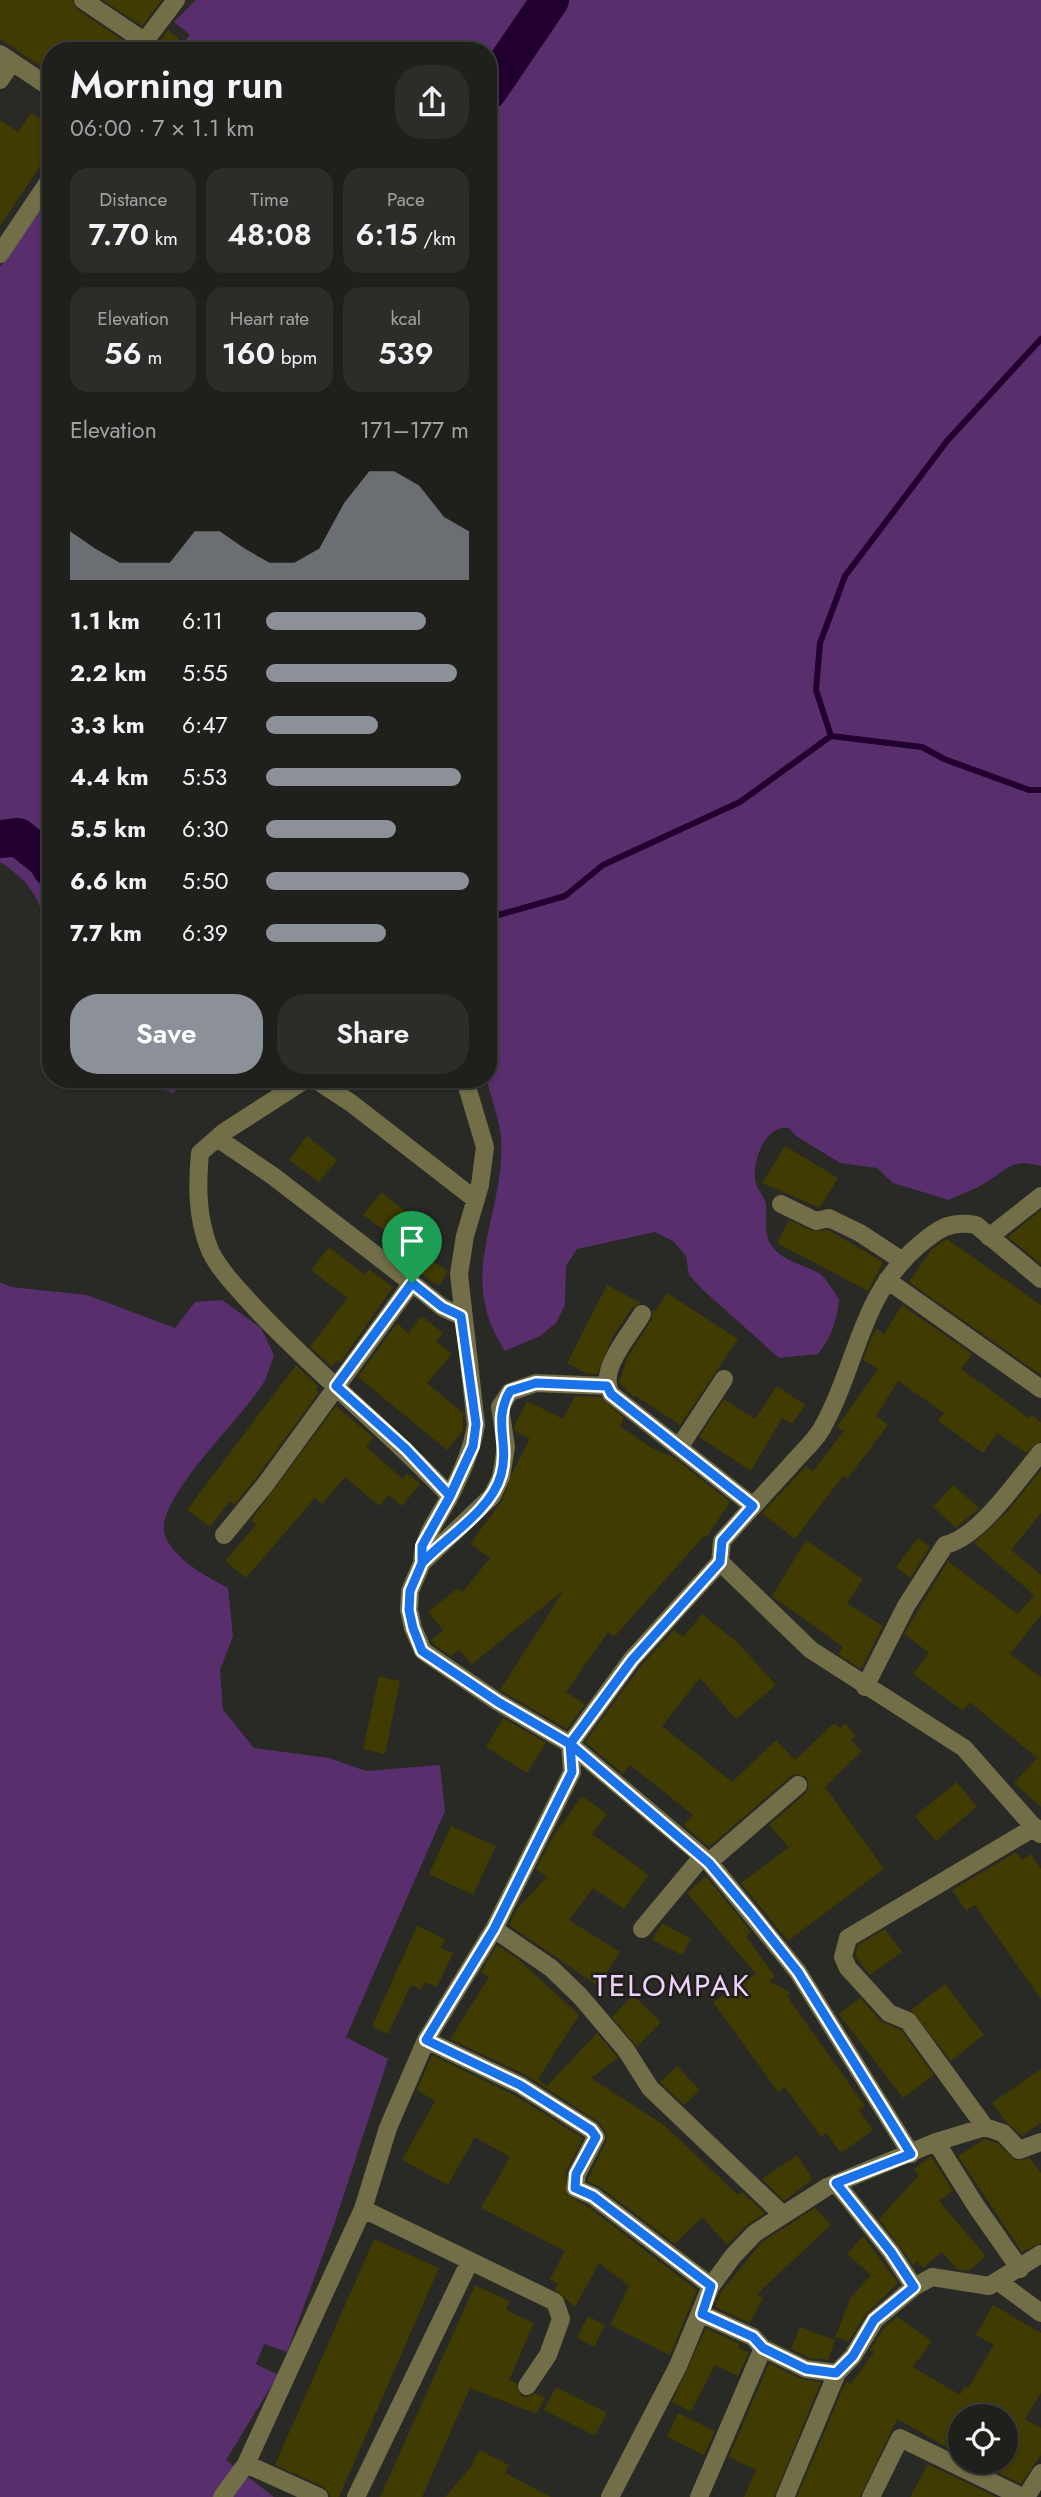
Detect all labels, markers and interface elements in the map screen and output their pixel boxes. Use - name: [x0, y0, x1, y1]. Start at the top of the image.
- text: Morning run: [70, 57, 284, 112]
- button: share: [395, 65, 469, 139]
- text: 06:00 · 7 × 1.1 km: [70, 111, 254, 145]
- text: Distance: [99, 186, 167, 213]
- text: Time: [250, 186, 289, 213]
- text: Pace: [387, 186, 425, 213]
- text: 7.70: [88, 213, 149, 256]
- text: 48:08: [227, 213, 312, 256]
- text: 6:15: [356, 213, 417, 256]
- text: km: [149, 225, 178, 252]
- text: /km: [417, 225, 456, 252]
- text: Elevation: [97, 305, 169, 332]
- text: Heart rate: [230, 305, 309, 332]
- text: kcal: [390, 305, 421, 332]
- text: 56: [104, 332, 142, 375]
- text: 160: [222, 332, 275, 375]
- text: 539: [378, 332, 434, 375]
- text: m: [142, 344, 162, 371]
- text: bpm: [275, 344, 317, 371]
- text: Elevation: [70, 413, 157, 447]
- text: 171–177 m: [360, 413, 469, 447]
- text: 1.1 km: [70, 604, 140, 638]
- text: 6:11: [182, 604, 223, 638]
- text: 2.2 km: [70, 656, 147, 690]
- text: 5:55: [182, 656, 228, 690]
- text: 3.3 km: [70, 708, 145, 742]
- text: 6:47: [182, 708, 228, 742]
- text: 4.4 km: [70, 760, 149, 794]
- text: 5:53: [182, 760, 227, 794]
- text: 5.5 km: [70, 812, 146, 846]
- text: 6:30: [182, 812, 229, 846]
- text: 6.6 km: [70, 864, 147, 898]
- text: 5:50: [182, 864, 229, 898]
- text: 7.7 km: [70, 916, 142, 950]
- text: 6:39: [182, 916, 228, 950]
- button: Save: [70, 994, 263, 1074]
- button: Share: [277, 994, 469, 1074]
- pin: [382, 1211, 442, 1283]
- icon: arrive: [393, 1222, 431, 1260]
- district label: TELOMPAK: [593, 1964, 751, 2007]
- map controls: [948, 2404, 1018, 2474]
- button: locate: [948, 2404, 1018, 2474]

